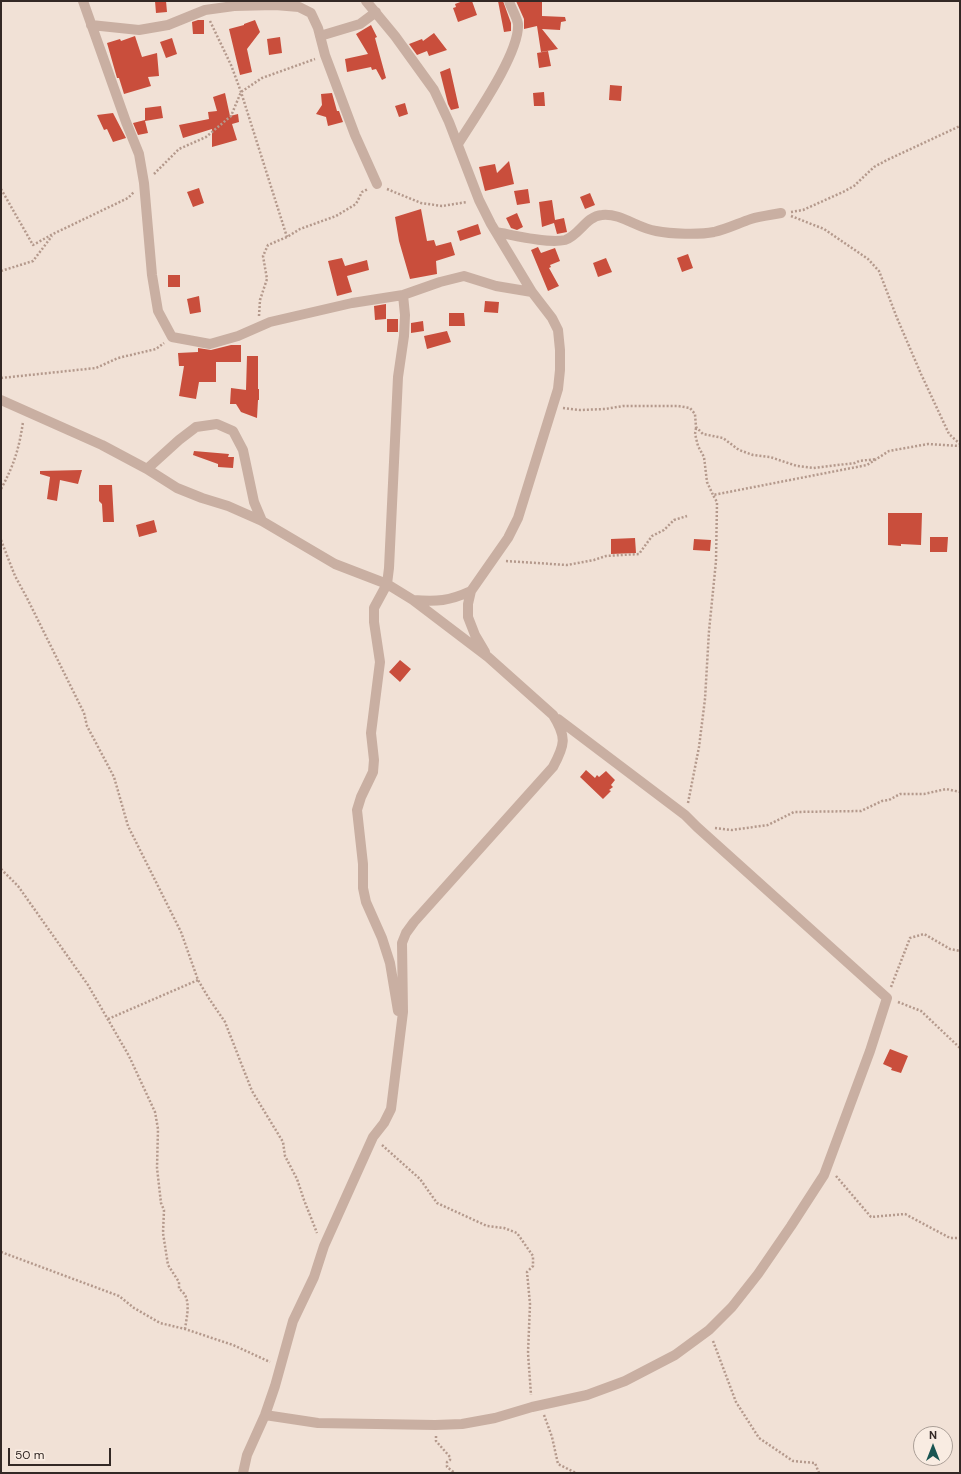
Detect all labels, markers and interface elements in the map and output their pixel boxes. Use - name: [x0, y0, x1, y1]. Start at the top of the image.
- north arrow: [913, 1426, 953, 1466]
- text: N: [929, 1428, 937, 1442]
- scale bar: [10, 1440, 113, 1466]
- text: 50 m: [15, 1447, 44, 1463]

